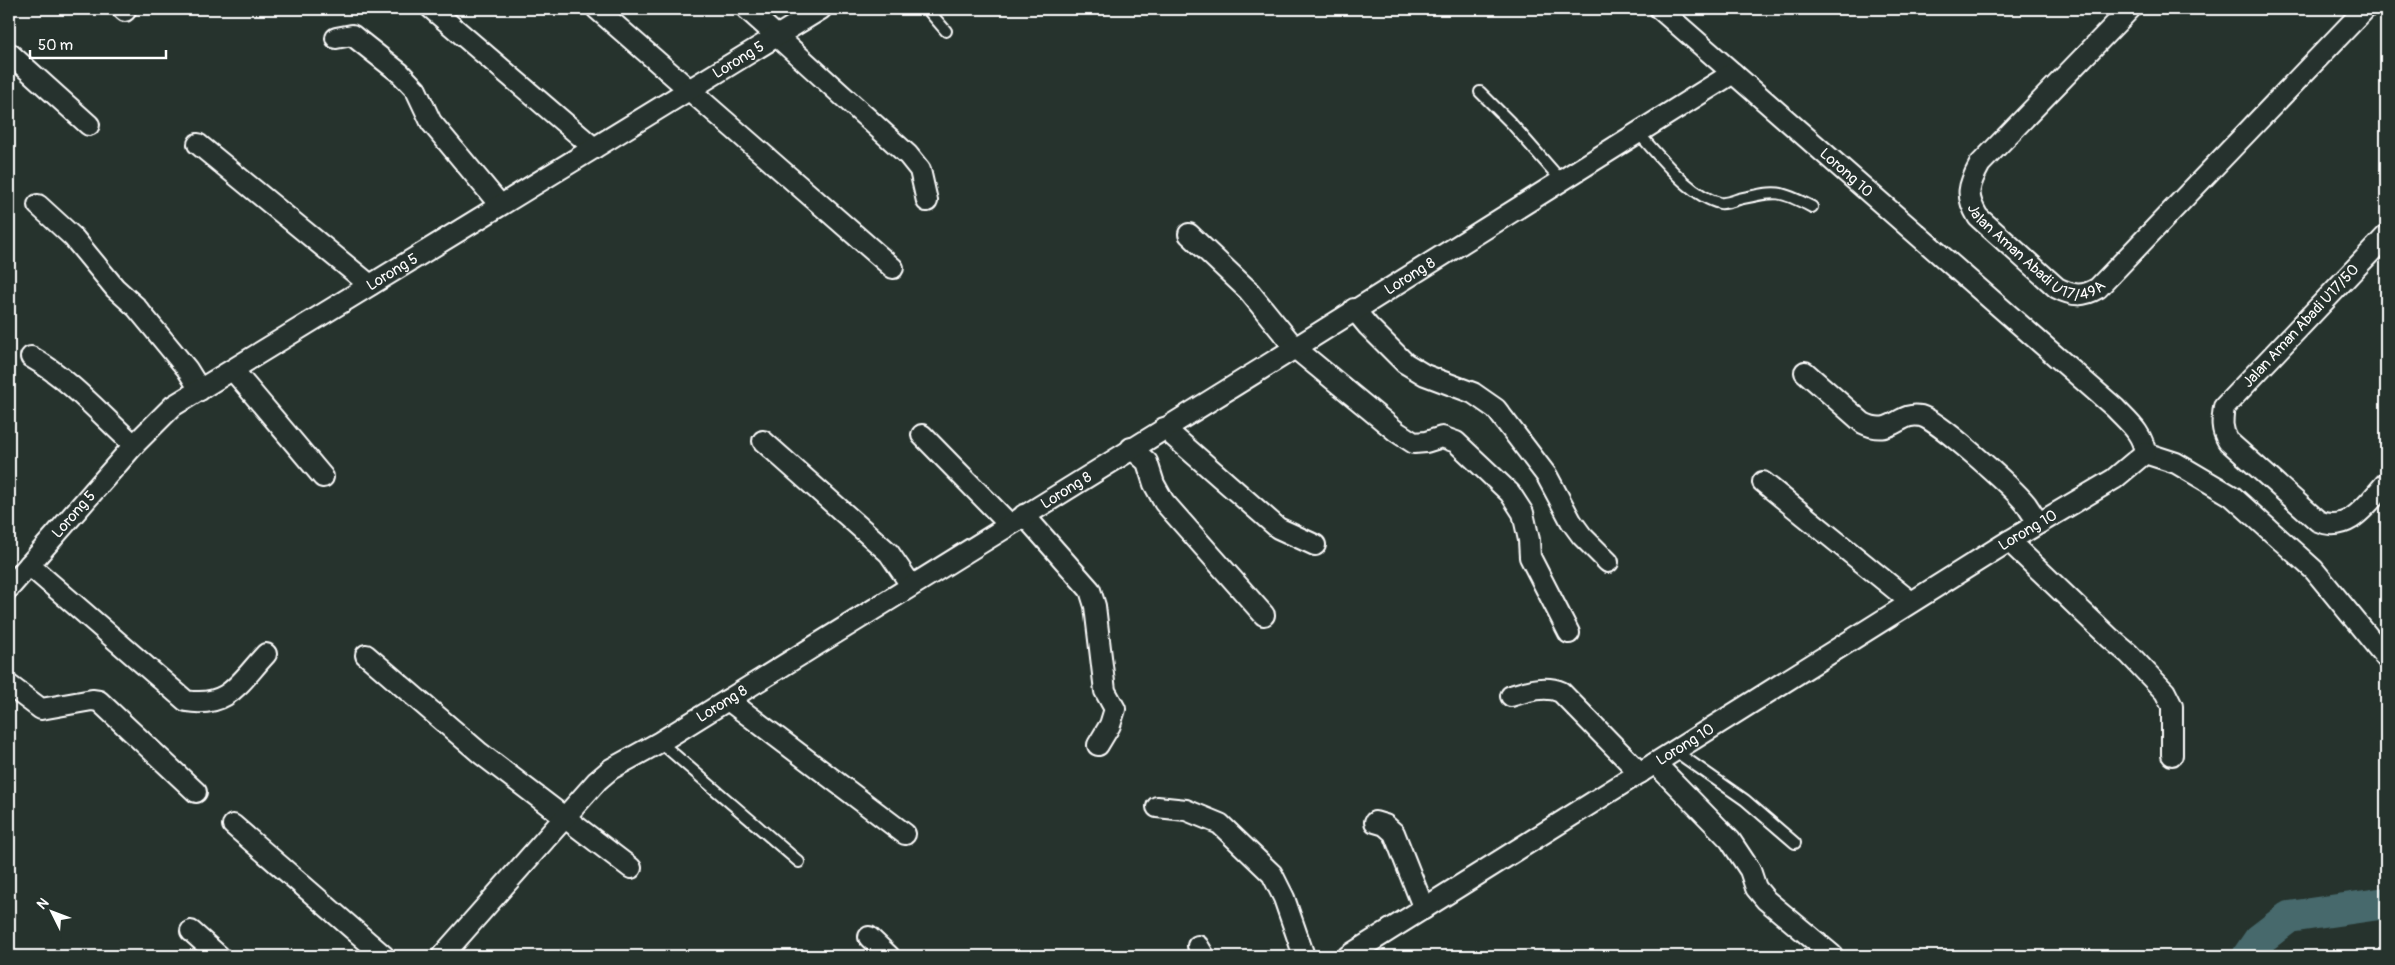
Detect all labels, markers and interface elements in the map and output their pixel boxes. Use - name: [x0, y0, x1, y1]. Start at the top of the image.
- scale bar: [30, 28, 166, 60]
- text: 50 m: [38, 36, 73, 55]
- street label: Lorong 5: [709, 37, 768, 83]
- street label: Lorong 10: [1816, 144, 1877, 201]
- street label: Jalan Aman Abadi U17/49A: [1963, 201, 2110, 304]
- street label: Lorong 5: [363, 249, 421, 295]
- street label: Lorong 8: [1381, 253, 1439, 299]
- street label: Jalan Aman Abadi U17/50: [2239, 260, 2363, 392]
- street label: Lorong 8: [1037, 467, 1095, 513]
- street label: Lorong 5: [48, 487, 99, 542]
- street label: Lorong 10: [1995, 505, 2060, 555]
- street label: Lorong 8: [693, 680, 751, 727]
- street label: Lorong 10: [1653, 719, 1718, 770]
- north arrow: [28, 888, 78, 938]
- text: N: [33, 894, 52, 913]

